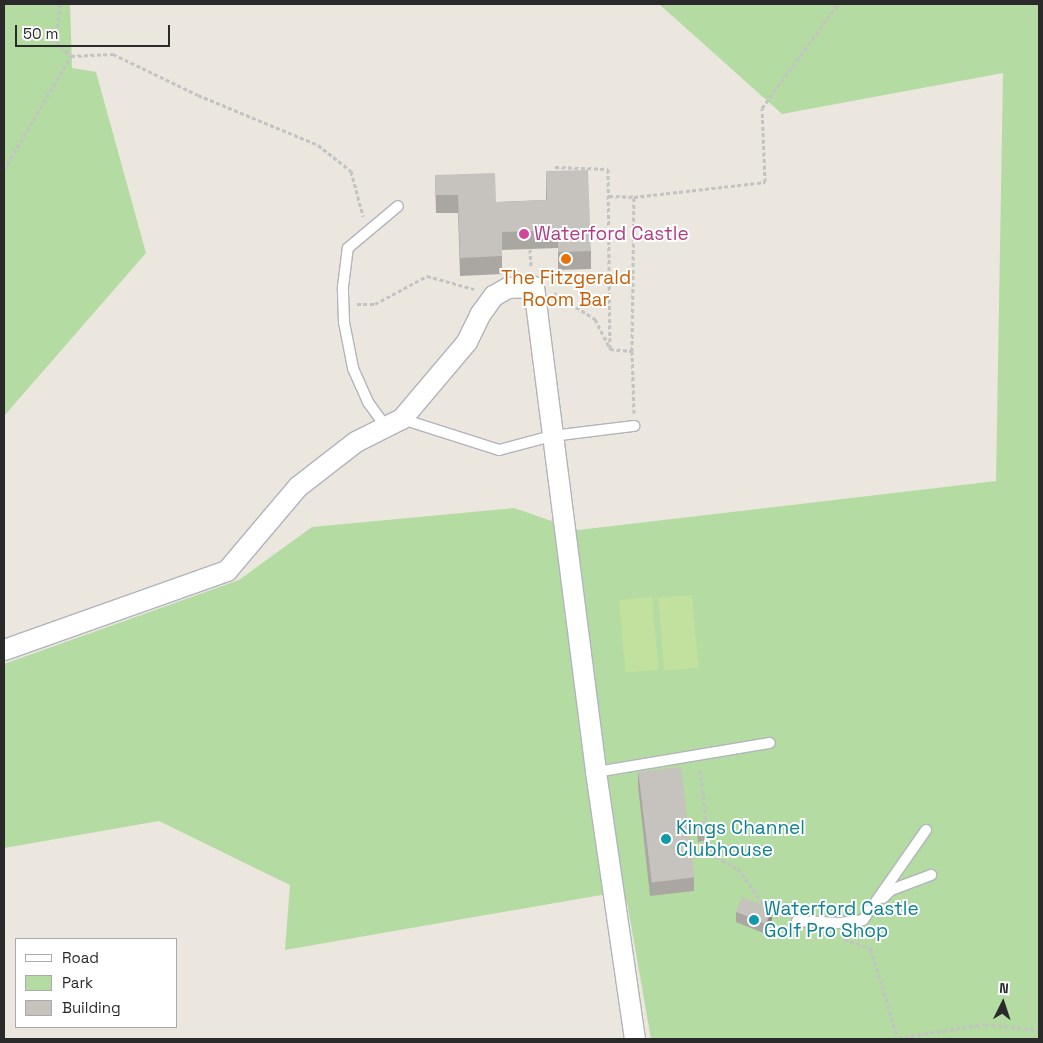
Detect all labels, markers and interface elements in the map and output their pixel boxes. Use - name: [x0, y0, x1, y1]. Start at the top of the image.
- scale bar: [18, 15, 172, 47]
- text: 50 m: [23, 24, 58, 43]
- place label: Waterford Castle: [534, 223, 689, 245]
- marker: Waterford Castle: [518, 228, 530, 240]
- marker: The Fitzgerald Room Bar: [560, 253, 572, 265]
- place label: The Fitzgerald Room Bar: [501, 267, 631, 311]
- place label: Kings Channel Clubhouse: [676, 817, 805, 861]
- marker: Kings Channel Clubhouse: [660, 833, 672, 845]
- place label: Waterford Castle Golf Pro Shop: [764, 898, 919, 942]
- marker: Waterford Castle Golf Pro Shop: [748, 914, 760, 926]
- legend: [15, 938, 178, 1028]
- text: Road: [62, 948, 99, 967]
- text: Park: [62, 973, 93, 992]
- north arrow: [978, 978, 1028, 1028]
- text: N: [999, 979, 1009, 997]
- text: Building: [62, 998, 121, 1017]

